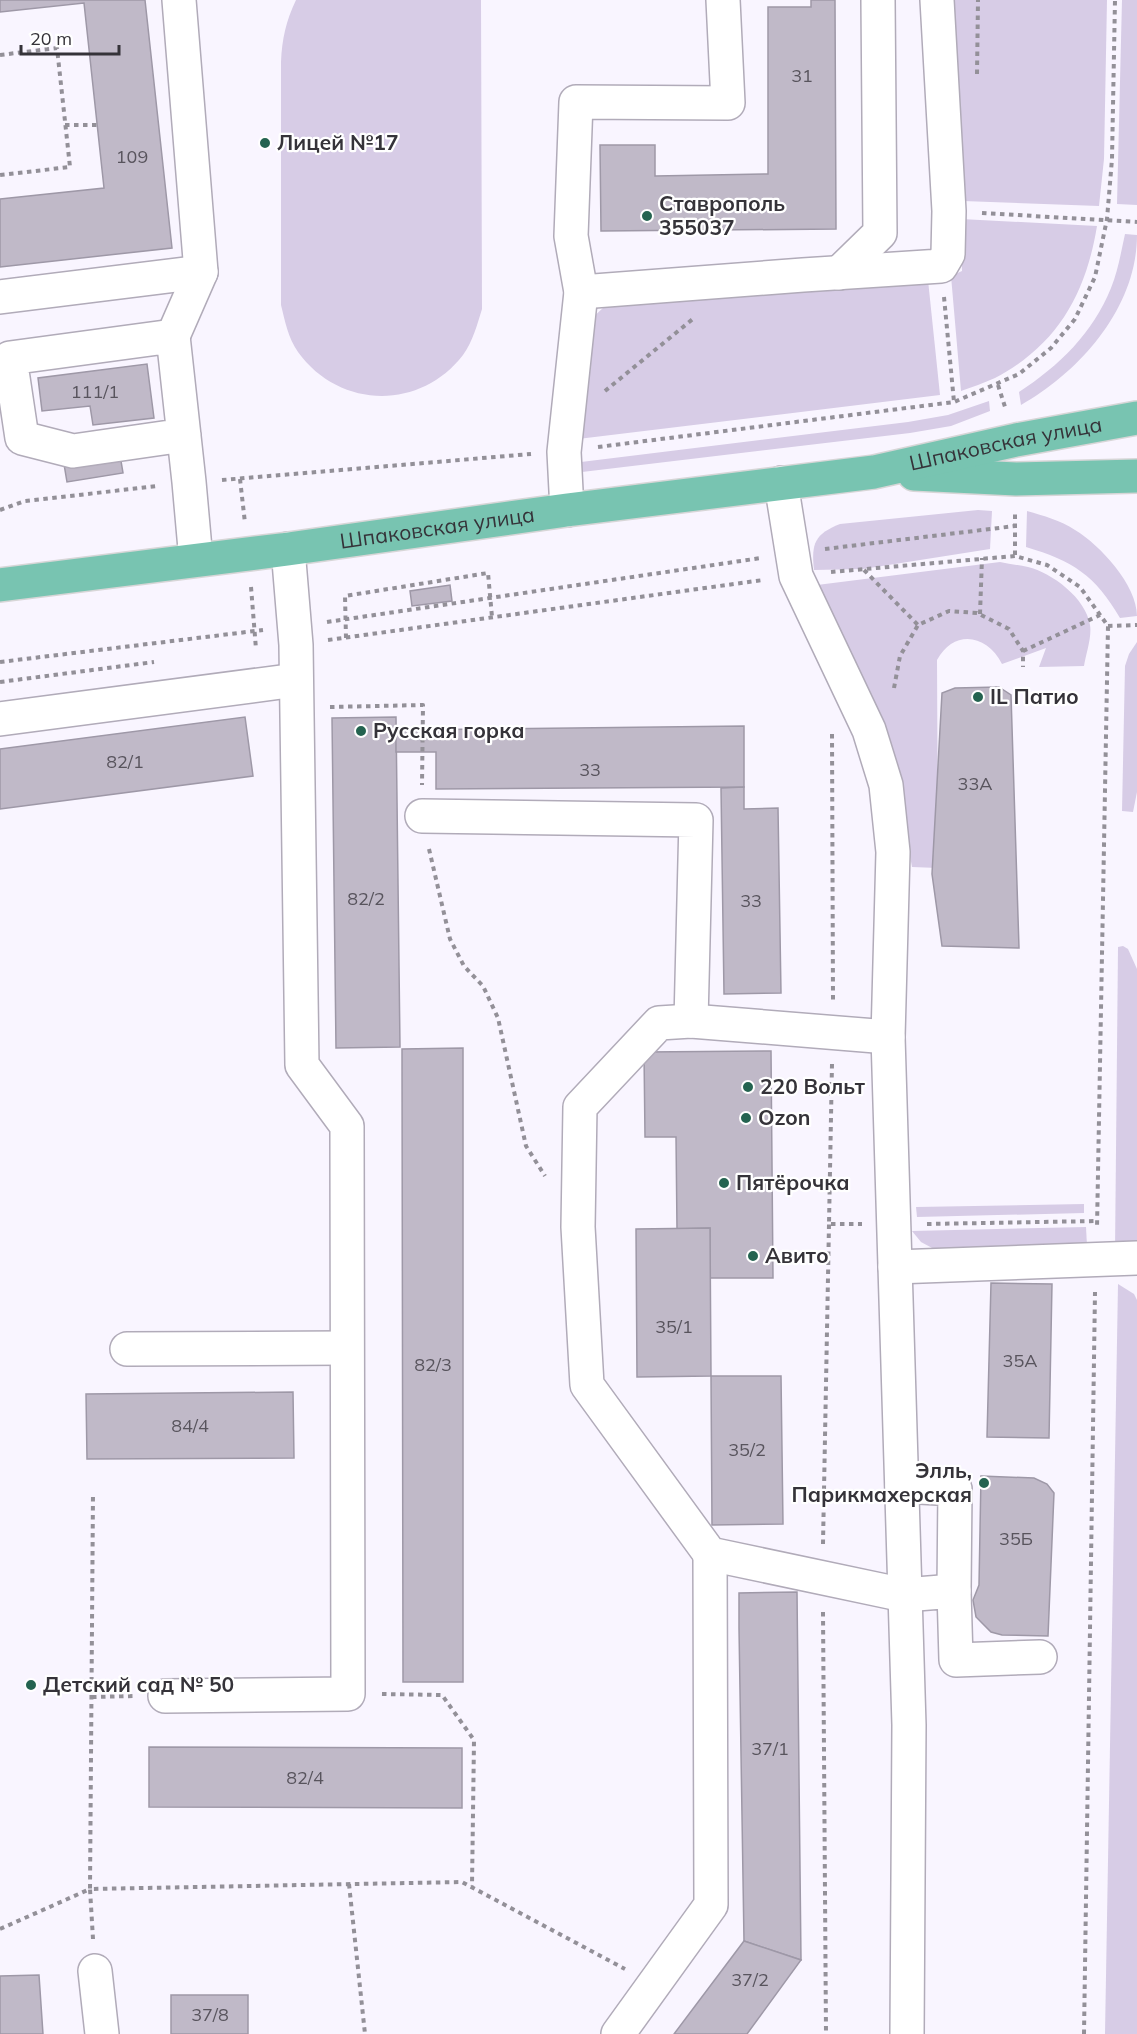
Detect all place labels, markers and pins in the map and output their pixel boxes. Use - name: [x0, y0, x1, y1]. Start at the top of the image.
- place label: Лицей №17: [277, 129, 399, 155]
- marker: Лицей №17: [258, 136, 272, 150]
- place label: Ставрополь 355037: [659, 190, 785, 240]
- marker: Ставрополь 355037: [640, 209, 654, 223]
- place label: IL Патио: [990, 683, 1079, 709]
- marker: IL Патио: [971, 690, 985, 704]
- place label: Русская горка: [373, 717, 524, 743]
- marker: Русская горка: [354, 724, 368, 738]
- place label: 220 Вольт: [760, 1073, 866, 1099]
- marker: 220 Вольт: [741, 1080, 755, 1094]
- place label: Ozon: [758, 1104, 810, 1130]
- marker: Ozon: [739, 1111, 753, 1125]
- place label: Пятёрочка: [736, 1169, 850, 1195]
- marker: Пятёрочка: [717, 1176, 731, 1190]
- place label: Авито: [765, 1242, 829, 1268]
- marker: Авито: [746, 1249, 760, 1263]
- place label: Элль, Парикмахерская: [791, 1457, 972, 1507]
- marker: Элль, Парикмахерская: [977, 1476, 991, 1490]
- place label: Детский сад № 50: [43, 1671, 234, 1697]
- marker: Детский сад № 50: [24, 1678, 38, 1692]

